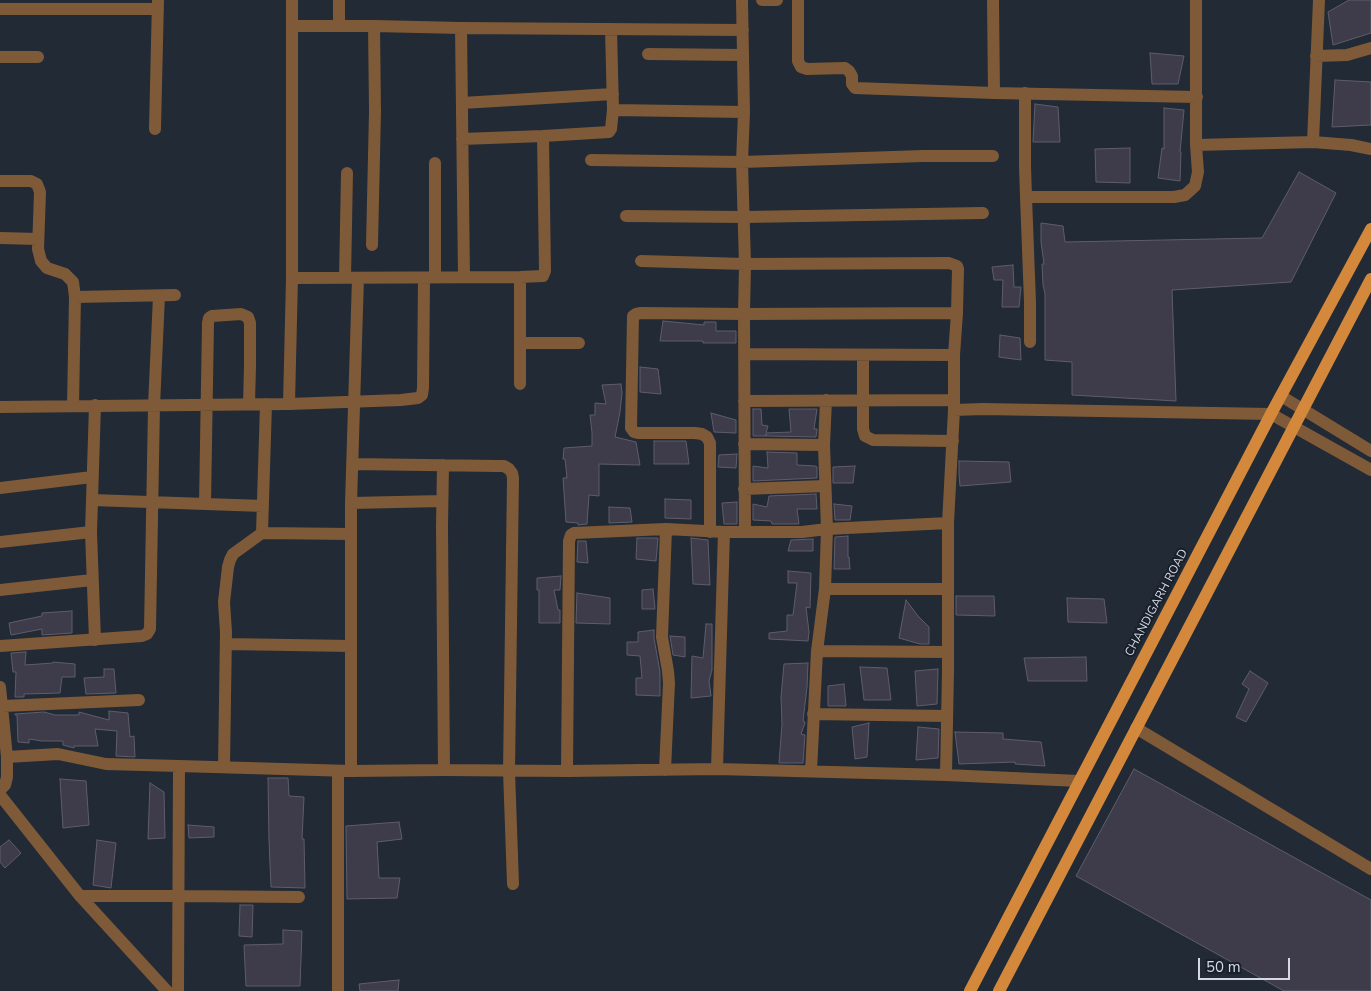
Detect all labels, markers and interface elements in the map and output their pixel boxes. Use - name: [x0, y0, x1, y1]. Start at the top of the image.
- street label: CHANDIGARH ROAD: [1123, 547, 1191, 659]
- scale bar: [1201, 948, 1294, 980]
- text: 50 m: [1206, 957, 1241, 977]

